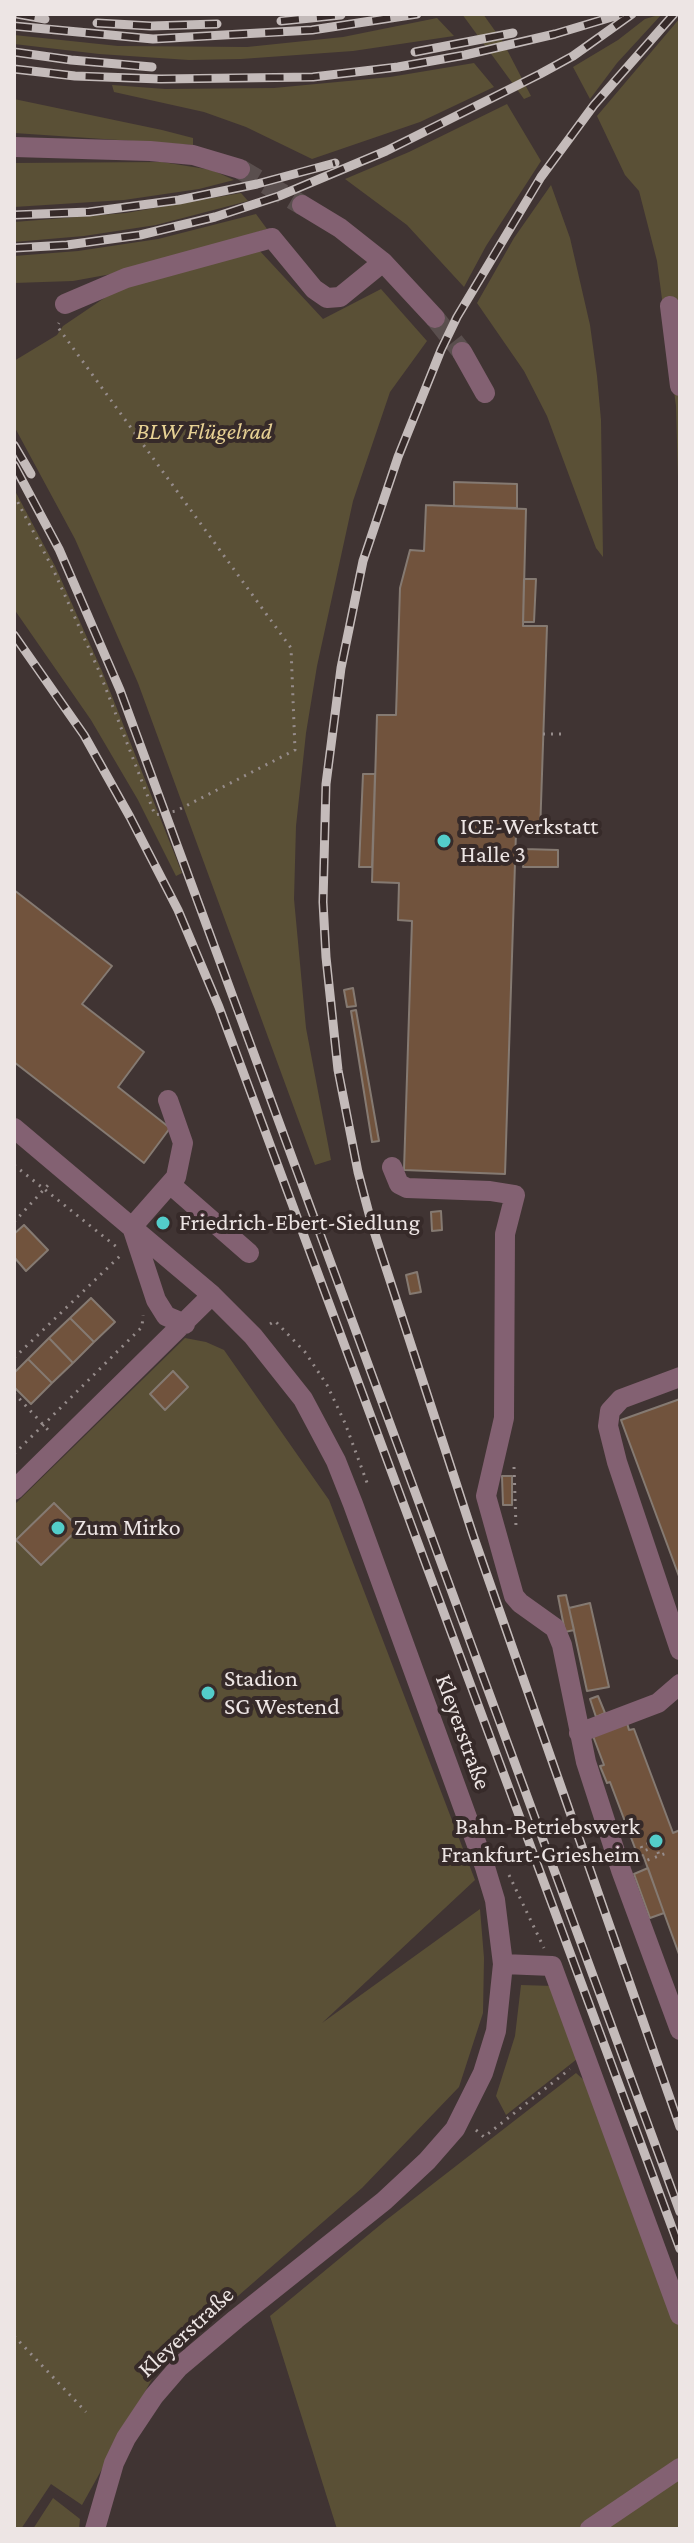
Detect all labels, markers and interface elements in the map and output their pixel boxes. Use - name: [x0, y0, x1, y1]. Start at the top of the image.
- park label: BLW Flügelrad: [136, 418, 272, 446]
- place label: ICE-Werkstatt Halle 3: [460, 813, 598, 869]
- marker: ICE-Werkstatt Halle 3: [435, 832, 453, 850]
- place label: Friedrich-Ebert-Siedlung: [179, 1209, 420, 1237]
- marker: Friedrich-Ebert-Siedlung: [154, 1214, 172, 1232]
- place label: Zum Mirko: [74, 1514, 181, 1542]
- marker: Zum Mirko: [49, 1519, 67, 1537]
- place label: Stadion SG Westend: [224, 1665, 340, 1721]
- street label: Kleyerstraße: [429, 1670, 497, 1794]
- marker: Stadion SG Westend: [199, 1684, 217, 1702]
- place label: Bahn-Betriebswerk Frankfurt-Griesheim: [441, 1813, 640, 1869]
- marker: Bahn-Betriebswerk Frankfurt-Griesheim: [647, 1832, 665, 1850]
- street label: Kleyerstraße: [132, 2280, 240, 2384]

